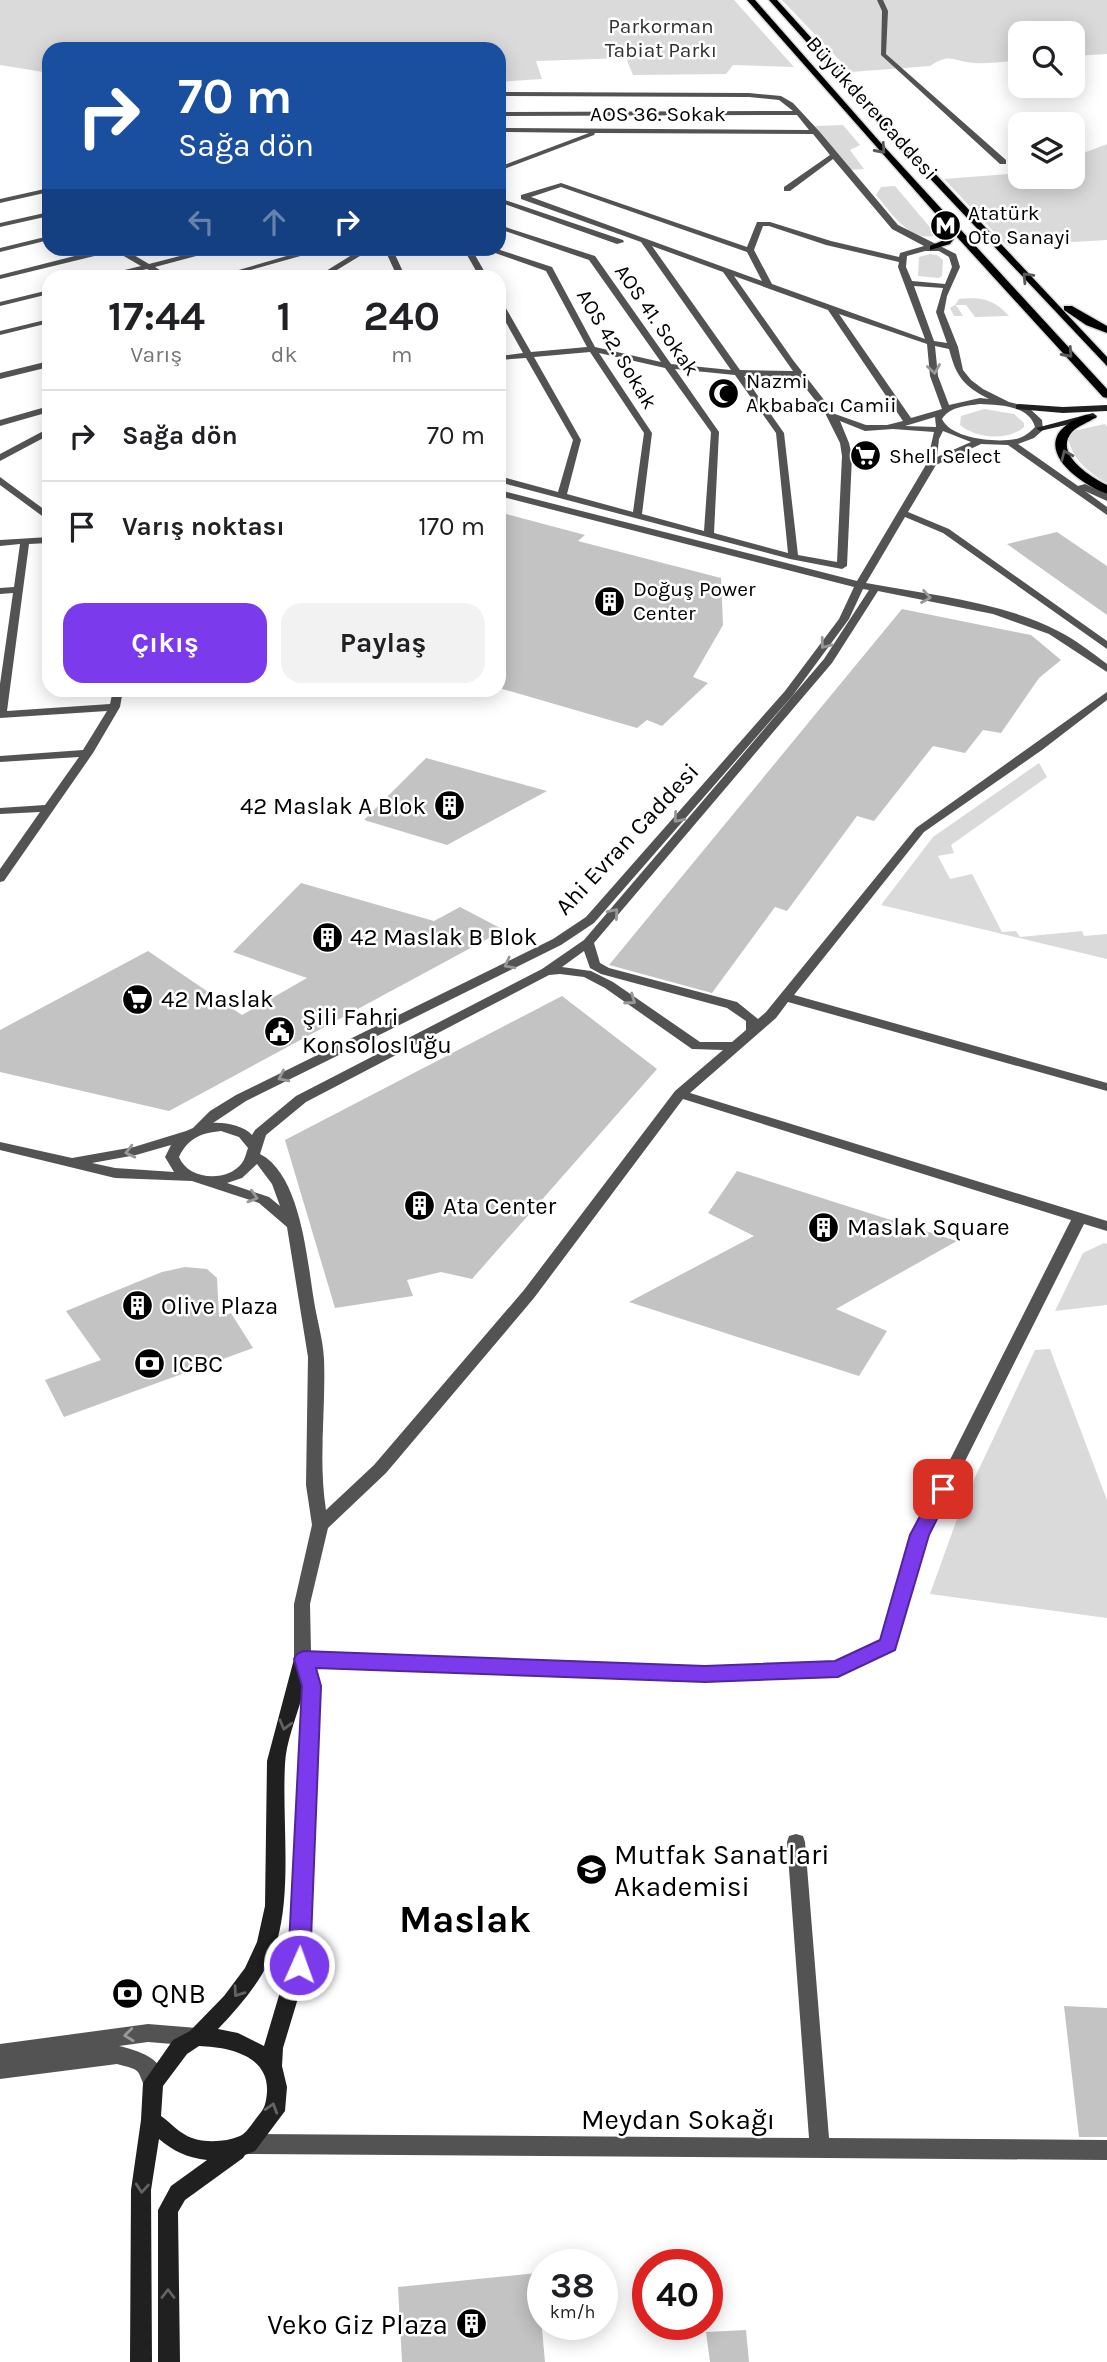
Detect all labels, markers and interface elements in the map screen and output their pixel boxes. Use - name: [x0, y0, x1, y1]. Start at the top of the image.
- park label: Parkorman Tabiat Parkı: [605, 14, 717, 62]
- map controls: [1008, 21, 1085, 189]
- button: search: [1008, 21, 1085, 98]
- street label: Büyükdere Caddesi: [801, 32, 943, 184]
- text: 70 m: [178, 68, 292, 125]
- icon: right: [63, 70, 154, 161]
- street label: AOS 36. Sokak: [590, 102, 726, 126]
- button: layers: [1008, 112, 1085, 189]
- text: Sağa dön: [178, 127, 314, 164]
- one-way arrow: [873, 141, 886, 154]
- place label: Atatürk Oto Sanayi: [968, 201, 1070, 249]
- icon: left: [182, 203, 220, 241]
- icon: ahead: [255, 203, 293, 241]
- icon: right: [328, 203, 366, 241]
- metro station icon: Atatürk Oto Sanayi: [928, 208, 962, 242]
- street label: AOS 41. Sokak: [610, 260, 704, 380]
- one-way arrow: [1023, 272, 1036, 285]
- street label: AOS 42. Sokak: [572, 285, 662, 413]
- text: 17:44: [108, 291, 205, 341]
- text: 1: [277, 291, 292, 341]
- text: 240: [363, 291, 440, 341]
- text: Varış: [130, 341, 182, 368]
- text: dk: [271, 341, 297, 368]
- text: m: [391, 341, 412, 368]
- one-way arrow: [1060, 345, 1073, 358]
- one-way arrow: [927, 363, 942, 375]
- place label: Nazmi Akbabacı Camii: [746, 369, 897, 417]
- mosque icon: Nazmi Akbabacı Camii: [706, 376, 740, 410]
- icon: right: [63, 417, 101, 455]
- text: Sağa dön: [122, 420, 238, 451]
- text: 70 m: [427, 420, 485, 451]
- supermarket icon: Shell Select: [849, 439, 883, 473]
- place label: Shell Select: [889, 444, 1001, 468]
- one-way arrow: [1060, 450, 1074, 462]
- icon: arrive: [63, 508, 101, 546]
- text: Varış noktası: [122, 511, 285, 542]
- text: 170 m: [418, 511, 485, 542]
- place label: Doğuş Power Center: [633, 577, 756, 625]
- building icon: Doğuş Power Center: [593, 584, 627, 618]
- one-way arrow: [921, 589, 932, 604]
- button: Çıkış: [63, 603, 267, 683]
- button: Paylaş: [281, 603, 485, 683]
- one-way arrow: [821, 636, 833, 649]
- street label: Ahi Evran Caddesi: [550, 757, 704, 921]
- building icon: 42 Maslak A Blok: [432, 789, 466, 823]
- place label: 42 Maslak A Blok: [240, 792, 426, 820]
- one-way arrow: [674, 810, 687, 823]
- one-way arrow: [606, 908, 618, 921]
- building icon: 42 Maslak B Blok: [310, 920, 344, 954]
- place label: 42 Maslak B Blok: [350, 923, 537, 951]
- one-way arrow: [504, 956, 516, 970]
- supermarket icon: 42 Maslak: [121, 982, 155, 1016]
- place label: 42 Maslak: [161, 985, 274, 1013]
- one-way arrow: [623, 992, 636, 1005]
- place label: Şili Fahri Konsolosluğu: [302, 1003, 452, 1059]
- public building icon: Şili Fahri Konsolosluğu: [262, 1014, 296, 1048]
- one-way arrow: [278, 1068, 290, 1082]
- one-way arrow: [124, 1144, 136, 1158]
- one-way arrow: [246, 1188, 258, 1203]
- building icon: Ata Center: [403, 1189, 437, 1223]
- place label: Ata Center: [443, 1192, 557, 1220]
- building icon: Maslak Square: [807, 1210, 841, 1244]
- place label: Maslak Square: [847, 1213, 1010, 1241]
- building icon: Olive Plaza: [121, 1289, 155, 1323]
- place label: Olive Plaza: [161, 1292, 278, 1320]
- bank icon: ICBC: [132, 1347, 166, 1381]
- place label: ICBC: [172, 1350, 223, 1378]
- pin: [913, 1459, 973, 1519]
- icon: arrive: [924, 1470, 962, 1508]
- one-way arrow: [279, 1719, 293, 1731]
- place label: Mutfak Sanatlari Akademisi: [614, 1838, 830, 1903]
- school or university icon: Mutfak Sanatlari Akademisi: [574, 1853, 608, 1887]
- district label: Maslak: [399, 1897, 531, 1942]
- position arrow: [262, 1928, 336, 2002]
- bank icon: QNB: [111, 1976, 145, 2010]
- place label: QNB: [151, 1977, 206, 2010]
- one-way arrow: [234, 1984, 247, 1997]
- one-way arrow: [124, 2028, 135, 2043]
- one-way arrow: [264, 2103, 279, 2115]
- street label: Meydan Sokağı: [581, 2103, 775, 2136]
- one-way arrow: [135, 2182, 150, 2193]
- speed limit sign: 40: [632, 2249, 723, 2340]
- text: 38: [550, 2265, 595, 2306]
- one-way arrow: [160, 2288, 176, 2299]
- text: km/h: [550, 2301, 595, 2323]
- building icon: Veko Giz Plaza: [454, 2307, 488, 2341]
- place label: Veko Giz Plaza: [267, 2308, 448, 2341]

